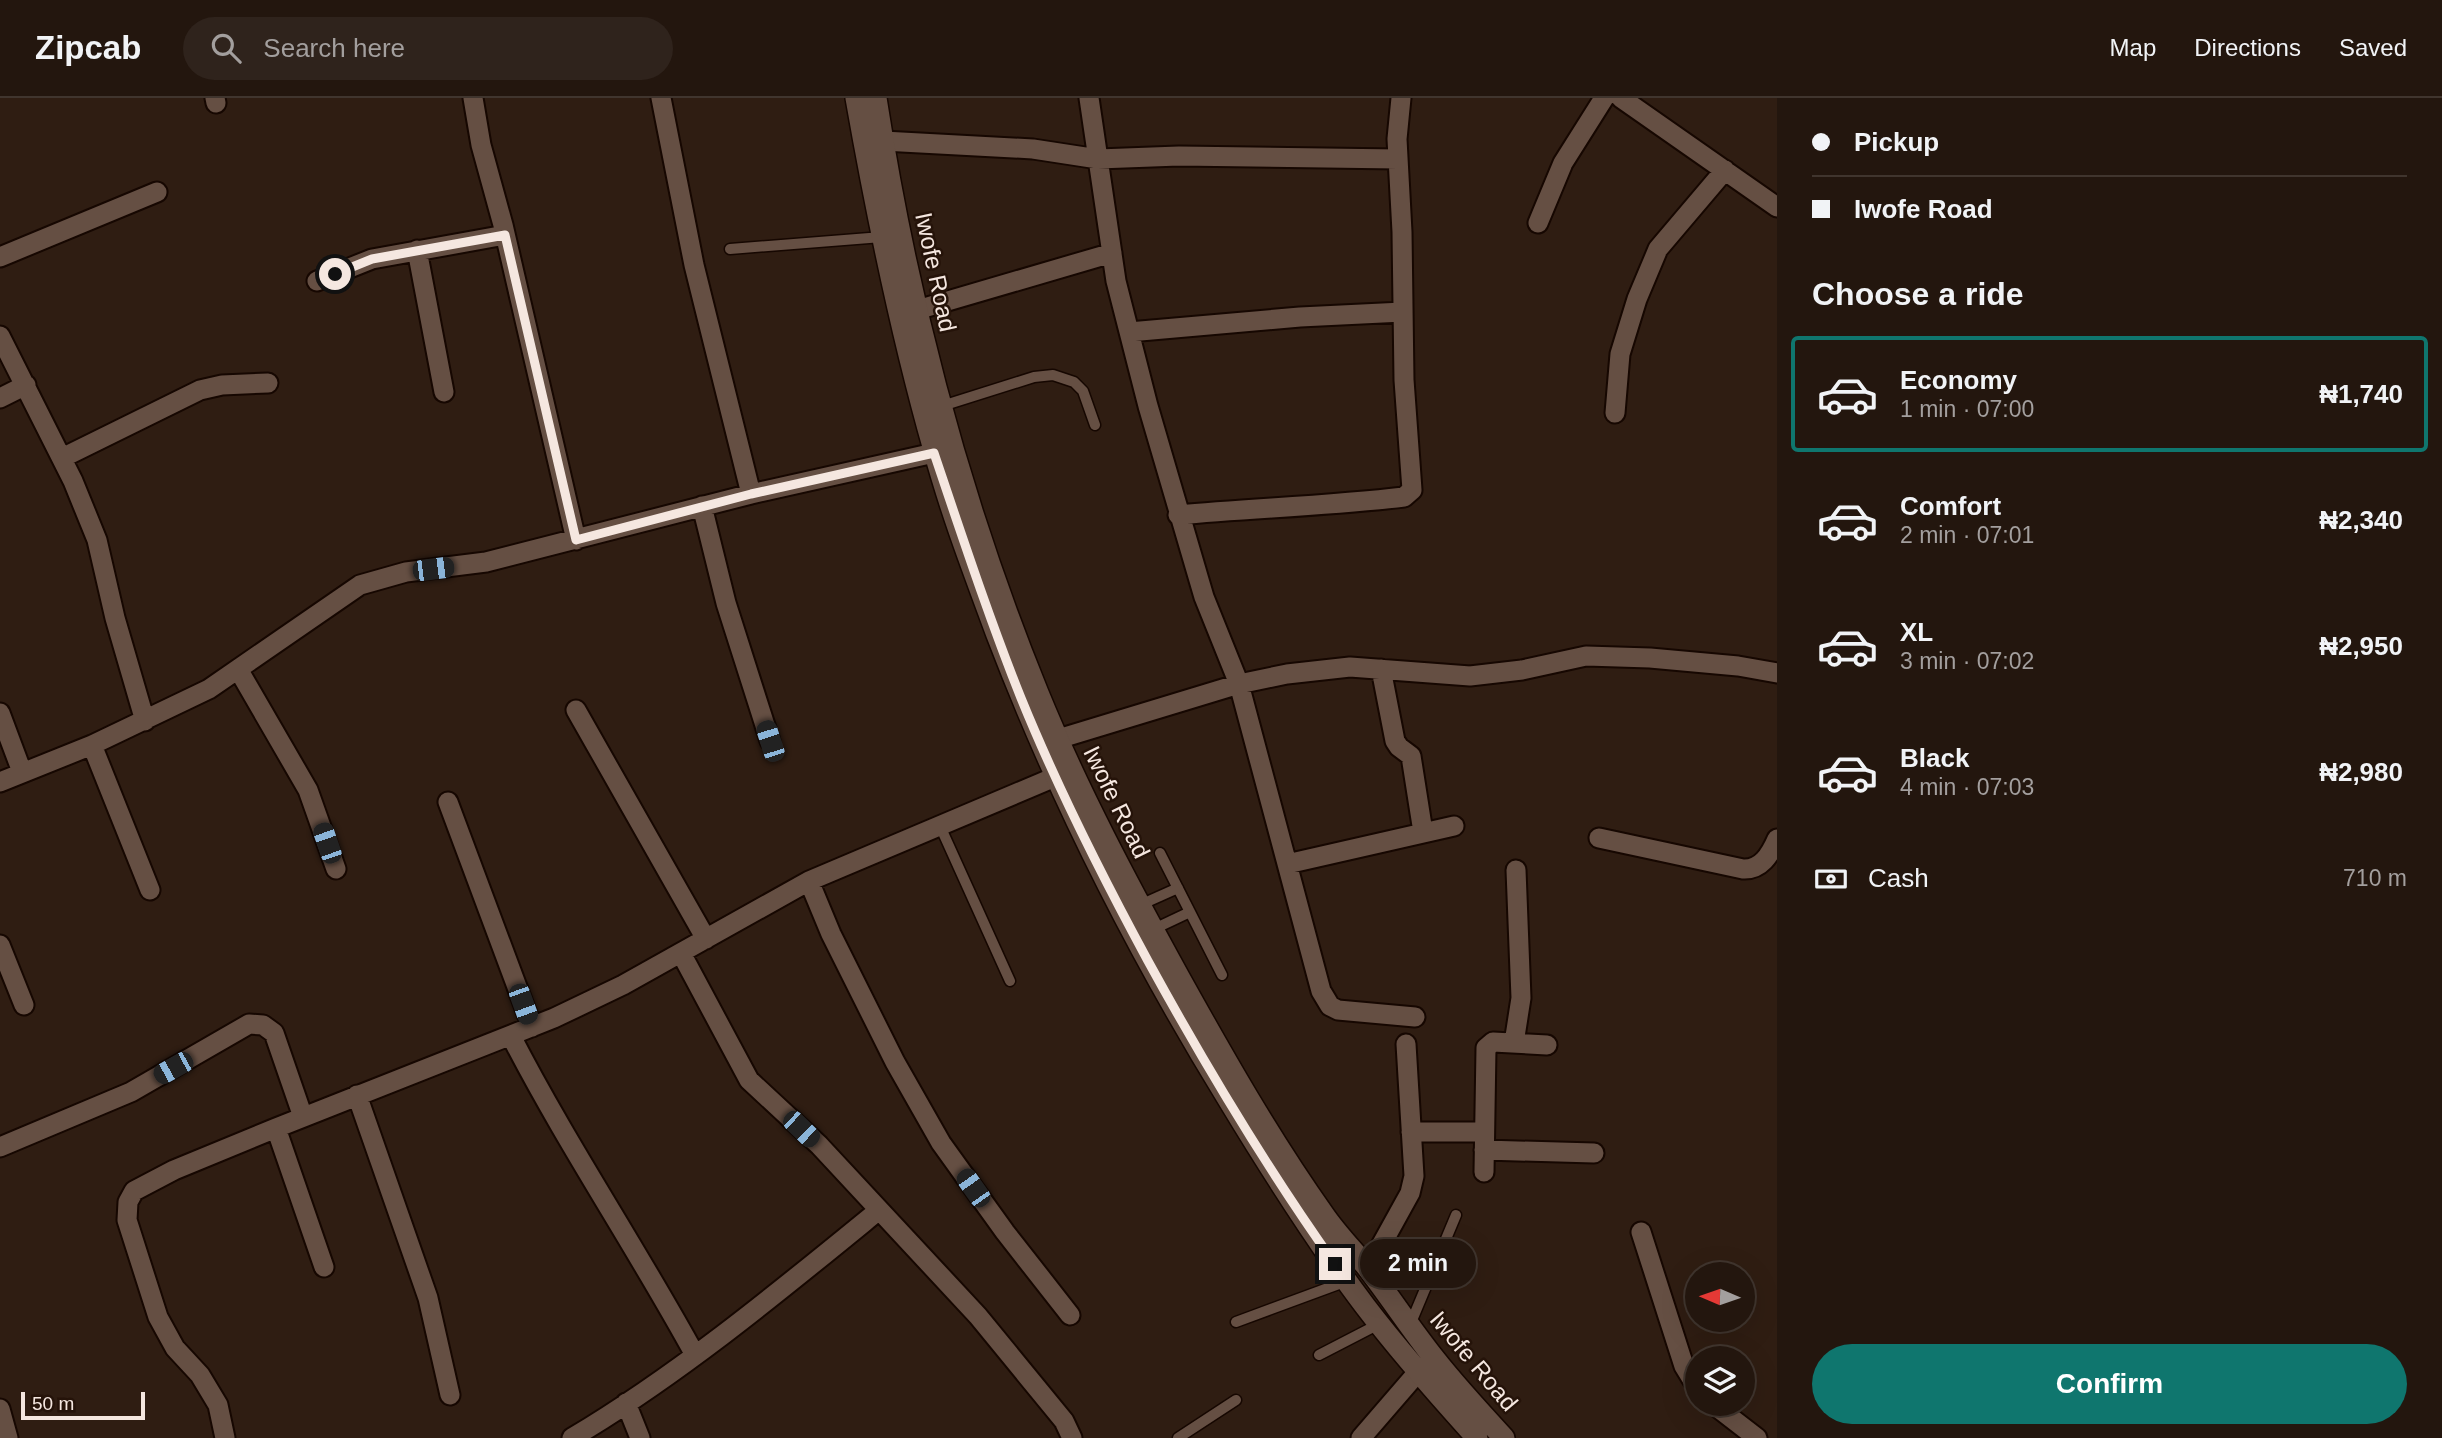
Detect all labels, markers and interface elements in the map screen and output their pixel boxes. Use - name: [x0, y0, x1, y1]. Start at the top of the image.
- search box: [183, 17, 673, 80]
- text: Zipcab: [35, 29, 141, 66]
- icon: search: [207, 29, 245, 67]
- text: Search here: [263, 33, 405, 63]
- text: Map: [2110, 34, 2156, 61]
- text: Directions: [2194, 34, 2301, 61]
- text: Saved: [2339, 34, 2407, 61]
- text: Pickup: [1854, 127, 1939, 157]
- text: Iwofe Road: [1854, 194, 1993, 224]
- street label: Iwofe Road: [910, 210, 962, 334]
- route start: [319, 258, 351, 290]
- text: Choose a ride: [1812, 276, 2024, 312]
- icon: car: [1816, 363, 1879, 426]
- text: Economy: [1900, 365, 2017, 395]
- text: ₦1,740: [2319, 379, 2403, 409]
- text: 1 min · 07:00: [1900, 396, 2034, 422]
- icon: car: [1816, 489, 1879, 552]
- text: Comfort: [1900, 491, 2001, 521]
- text: ₦2,340: [2319, 505, 2403, 535]
- text: 2 min · 07:01: [1900, 522, 2034, 548]
- car: [411, 556, 456, 582]
- icon: car: [1816, 615, 1879, 678]
- text: XL: [1900, 617, 1933, 647]
- text: ₦2,950: [2319, 631, 2403, 661]
- text: 3 min · 07:02: [1900, 648, 2034, 674]
- car: [754, 718, 787, 764]
- icon: car: [1816, 741, 1879, 804]
- street label: Iwofe Road: [1078, 742, 1156, 862]
- text: Black: [1900, 743, 1969, 773]
- text: ₦2,980: [2319, 757, 2403, 787]
- text: 4 min · 07:03: [1900, 774, 2034, 800]
- car: [311, 820, 344, 866]
- icon: cash: [1812, 860, 1850, 898]
- text: Cash: [1868, 863, 1929, 893]
- text: 710 m: [2343, 865, 2407, 891]
- car: [506, 981, 541, 1027]
- car: [150, 1049, 197, 1087]
- car: [779, 1107, 824, 1151]
- car: [953, 1165, 994, 1211]
- callout: 2 min: [1360, 1240, 1475, 1288]
- route end: [1319, 1248, 1351, 1280]
- text: 2 min: [1388, 1250, 1448, 1276]
- north arrow: [1685, 1262, 1755, 1332]
- map controls: [1685, 1262, 1755, 1416]
- street label: Iwofe Road: [1425, 1306, 1523, 1416]
- button: Confirm: [1812, 1344, 2407, 1424]
- button: layers: [1685, 1346, 1755, 1416]
- scale bar: [21, 1389, 145, 1421]
- text: 50 m: [32, 1393, 74, 1414]

